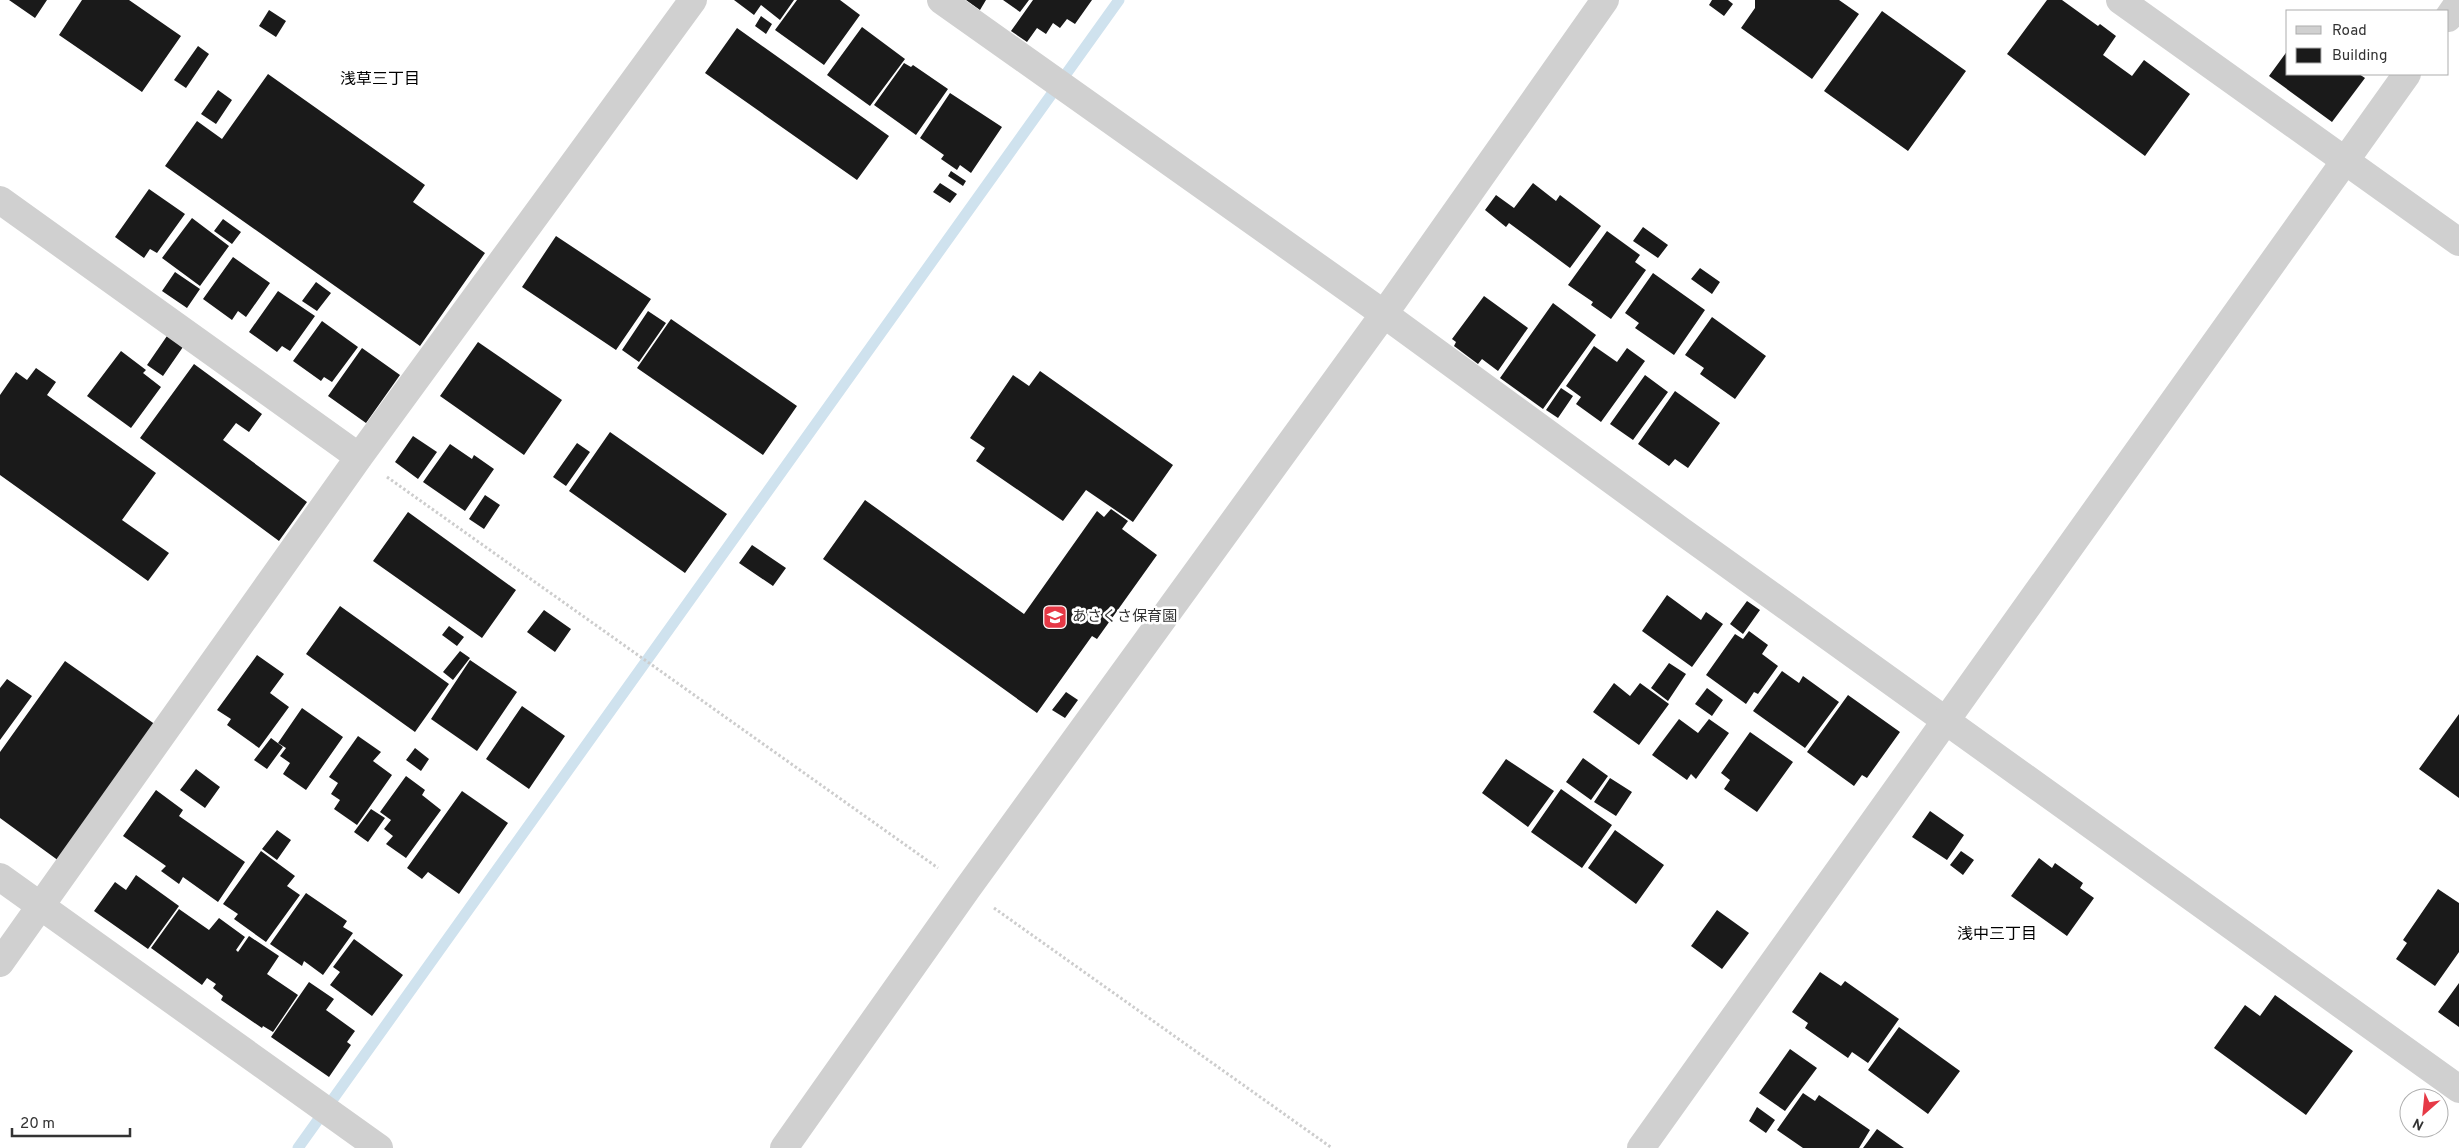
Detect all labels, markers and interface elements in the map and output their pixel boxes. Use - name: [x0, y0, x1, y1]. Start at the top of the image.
- legend: [2286, 10, 2449, 75]
- text: Road: [2332, 22, 2367, 41]
- text: Building: [2332, 47, 2387, 66]
- district label: 浅草三丁目: [340, 70, 420, 90]
- school or university icon: あさくさ保育園: [1042, 604, 1068, 630]
- place label: あさくさ保育園: [1072, 608, 1177, 627]
- district label: 浅中三丁目: [1957, 925, 2037, 945]
- north arrow: [2399, 1088, 2449, 1138]
- scale bar: [12, 1106, 130, 1138]
- text: N: [2410, 1113, 2427, 1133]
- text: 20 m: [20, 1115, 55, 1134]

